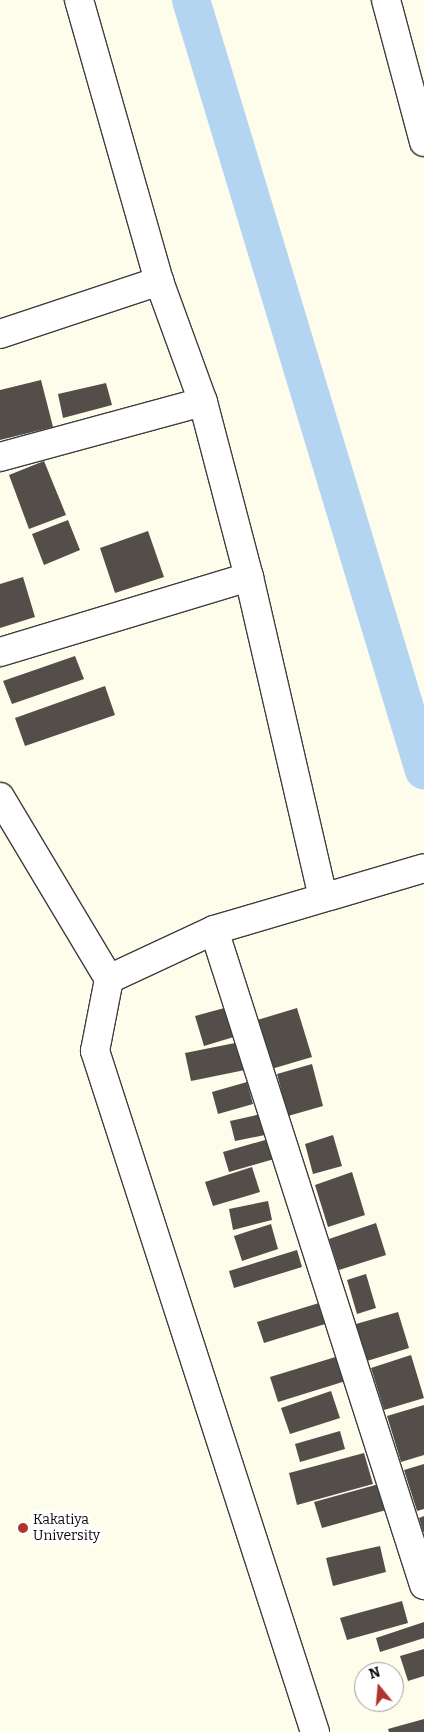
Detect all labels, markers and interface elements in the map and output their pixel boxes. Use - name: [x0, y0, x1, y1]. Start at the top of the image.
- place label: Kakatiya University: [33, 1512, 100, 1544]
- marker: Kakatiya University: [17, 1522, 29, 1534]
- north arrow: [354, 1662, 404, 1712]
- text: N: [367, 1663, 382, 1683]

